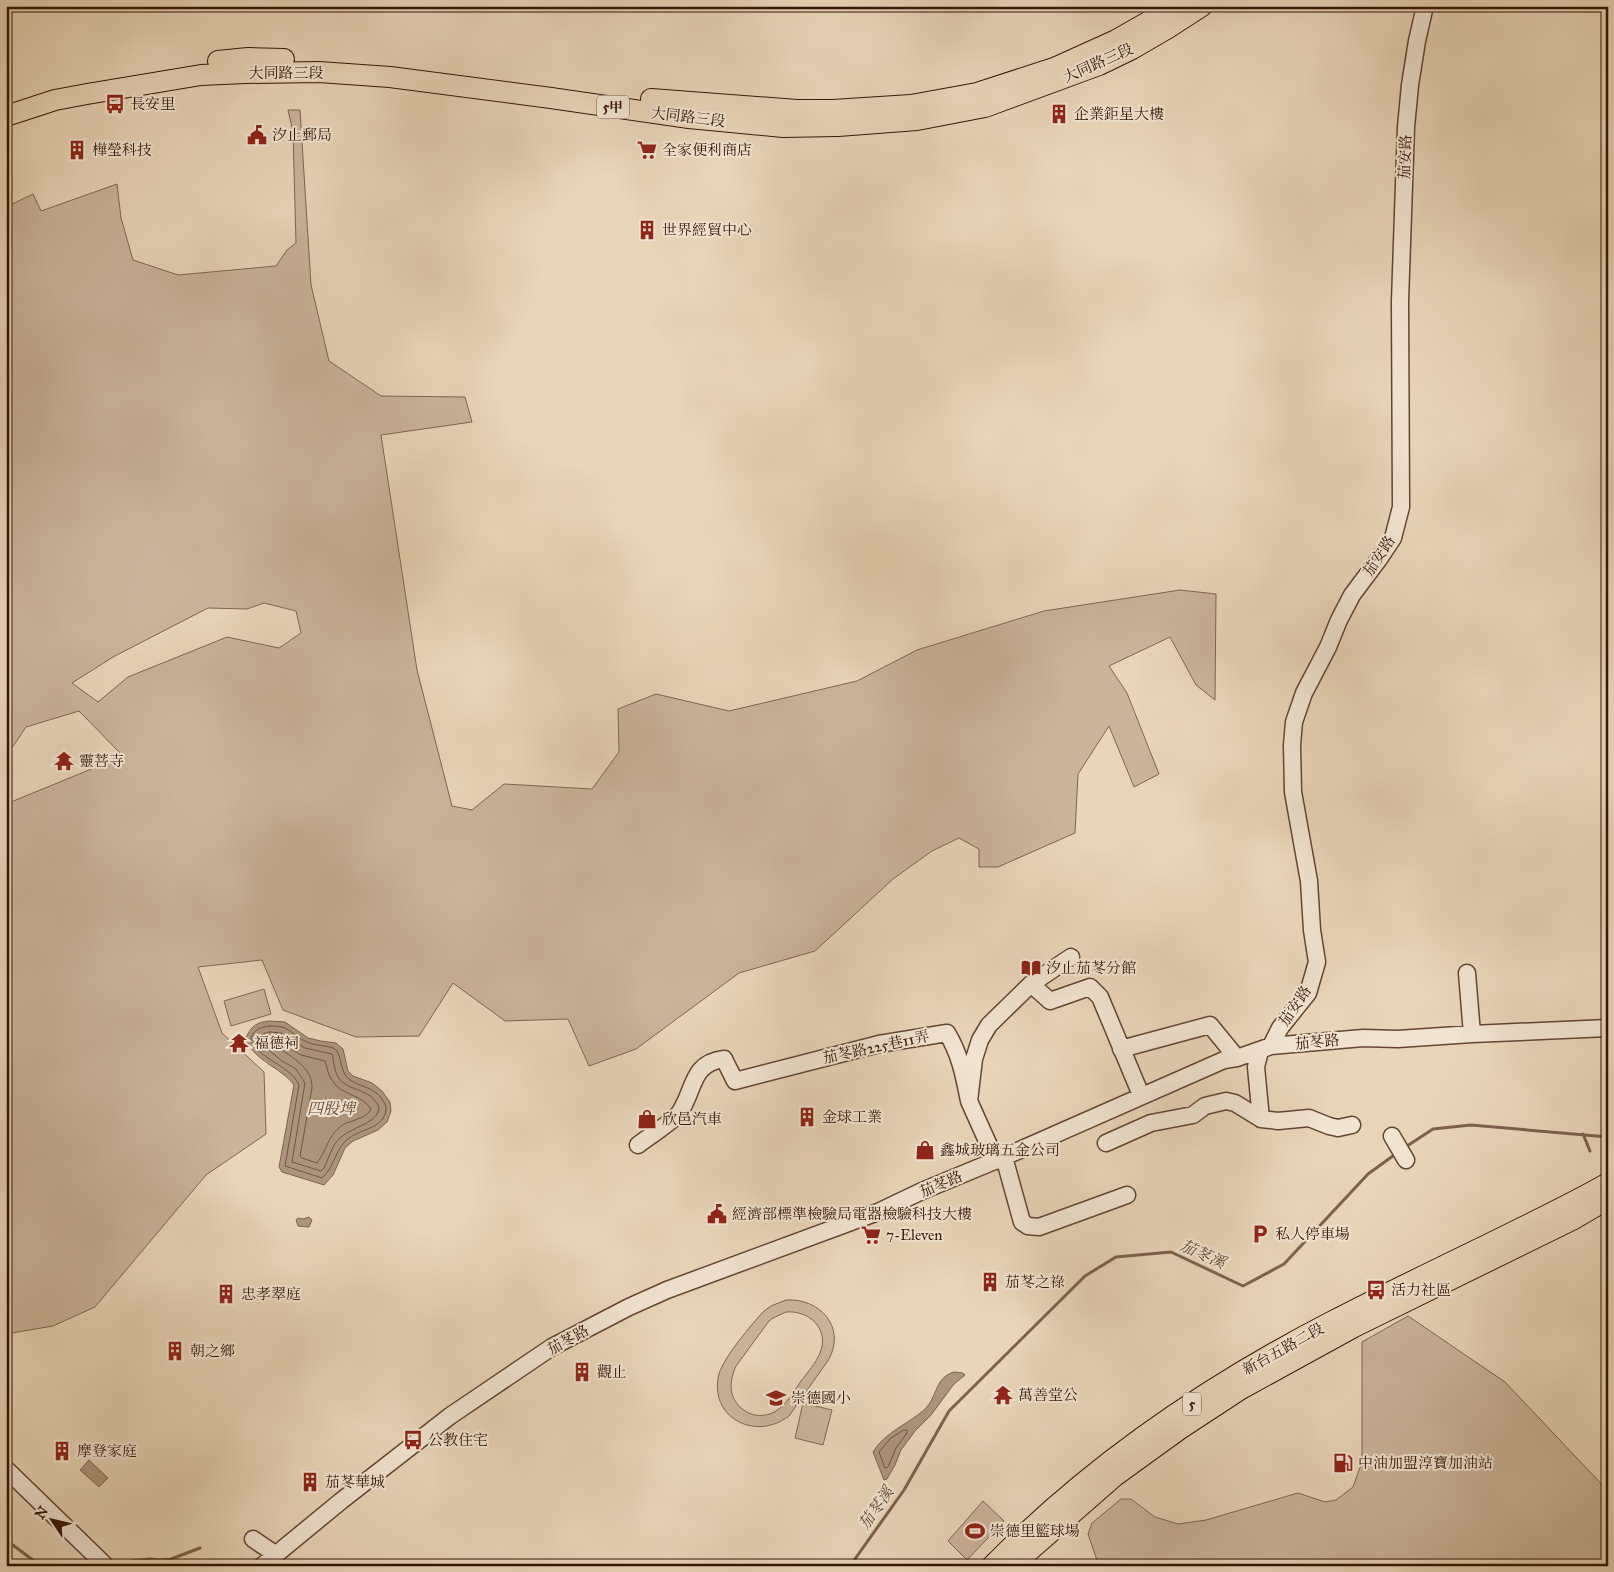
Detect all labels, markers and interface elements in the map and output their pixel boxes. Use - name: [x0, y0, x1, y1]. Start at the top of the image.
- street label: 大同路三段: [1060, 40, 1136, 86]
- street label: 大同路三段: [248, 64, 324, 82]
- bus stop icon: 長安里: [104, 93, 126, 115]
- place label: 長安里: [130, 95, 175, 113]
- road number: 5甲: [597, 95, 629, 118]
- street label: 大同路三段: [650, 103, 726, 131]
- building icon: 企業鉅星大樓: [1048, 103, 1070, 125]
- place label: 企業鉅星大樓: [1074, 105, 1164, 123]
- public building icon: 汐止郵局: [246, 124, 268, 146]
- place label: 汐止郵局: [272, 126, 332, 144]
- street label: 茄安路: [1395, 134, 1415, 180]
- building icon: 樺瑩科技: [66, 139, 88, 161]
- supermarket icon: 全家便利商店: [636, 139, 658, 161]
- place label: 樺瑩科技: [92, 141, 152, 159]
- place label: 全家便利商店: [662, 141, 752, 159]
- building icon: 世界經貿中心: [636, 219, 658, 241]
- place label: 世界經貿中心: [662, 221, 752, 239]
- street label: 茄安路: [1359, 532, 1399, 580]
- temple icon: 靈菩寺: [53, 750, 75, 772]
- place label: 靈菩寺: [79, 752, 124, 770]
- library icon: 汐止茄苳分館: [1020, 957, 1042, 979]
- place label: 汐止茄苳分館: [1046, 959, 1136, 977]
- street label: 茄安路: [1275, 982, 1315, 1030]
- street label: 茄苳路225巷11弄: [821, 1027, 931, 1067]
- street label: 茄苳路: [1294, 1031, 1340, 1053]
- temple icon: 福德祠: [228, 1032, 250, 1054]
- place label: 福德祠: [254, 1034, 299, 1052]
- water label: 四股埤: [307, 1099, 357, 1118]
- building icon: 金球工業: [796, 1106, 818, 1128]
- shop icon: 欣邑汽車: [636, 1108, 658, 1130]
- place label: 金球工業: [822, 1108, 882, 1126]
- place label: 欣邑汽車: [662, 1110, 722, 1128]
- shop icon: 鑫城玻璃五金公司: [914, 1139, 936, 1161]
- place label: 鑫城玻璃五金公司: [940, 1141, 1060, 1159]
- street label: 茄苳路: [917, 1167, 965, 1201]
- public building icon: 經濟部標準檢驗局電器檢驗科技大樓: [706, 1203, 728, 1225]
- place label: 經濟部標準檢驗局電器檢驗科技大樓: [732, 1205, 972, 1223]
- parking icon: 私人停車場: [1249, 1223, 1271, 1245]
- supermarket icon: 7-Eleven: [860, 1224, 882, 1246]
- place label: 私人停車場: [1275, 1225, 1350, 1243]
- place label: 7-Eleven: [886, 1226, 942, 1244]
- water label: 茄苳溪: [1177, 1236, 1231, 1273]
- building icon: 茄苳之祿: [979, 1271, 1001, 1293]
- place label: 茄苳之祿: [1005, 1273, 1065, 1291]
- bus stop icon: 活力社區: [1365, 1279, 1387, 1301]
- place label: 活力社區: [1391, 1281, 1451, 1299]
- building icon: 忠孝翠庭: [215, 1283, 237, 1305]
- place label: 忠孝翠庭: [241, 1285, 301, 1303]
- street label: 新台五路二段: [1239, 1319, 1327, 1379]
- street label: 茄苳路: [544, 1321, 592, 1359]
- building icon: 朝之鄉: [164, 1340, 186, 1362]
- place label: 朝之鄉: [190, 1342, 235, 1360]
- building icon: 觀止: [571, 1361, 593, 1383]
- place label: 觀止: [597, 1363, 627, 1381]
- temple icon: 萬善堂公: [992, 1384, 1014, 1406]
- place label: 萬善堂公: [1018, 1386, 1078, 1404]
- school or university icon: 崇德國小: [765, 1387, 787, 1409]
- place label: 崇德國小: [791, 1389, 851, 1407]
- road number: 5: [1183, 1392, 1201, 1416]
- bus stop icon: 公教住宅: [402, 1429, 424, 1451]
- place label: 公教住宅: [428, 1431, 488, 1449]
- building icon: 摩登家庭: [51, 1440, 73, 1462]
- place label: 摩登家庭: [77, 1442, 137, 1460]
- fuel station icon: 中油加盟淳寶加油站: [1332, 1452, 1354, 1474]
- place label: 中油加盟淳寶加油站: [1358, 1454, 1493, 1472]
- building icon: 茄苳華城: [299, 1471, 321, 1493]
- place label: 茄苳華城: [325, 1473, 385, 1491]
- water label: 茄苳溪: [854, 1481, 899, 1533]
- north arrow: [28, 1494, 78, 1544]
- text: N: [31, 1503, 52, 1523]
- sports icon: 崇德里籃球場: [964, 1520, 986, 1542]
- place label: 崇德里籃球場: [990, 1522, 1080, 1540]

